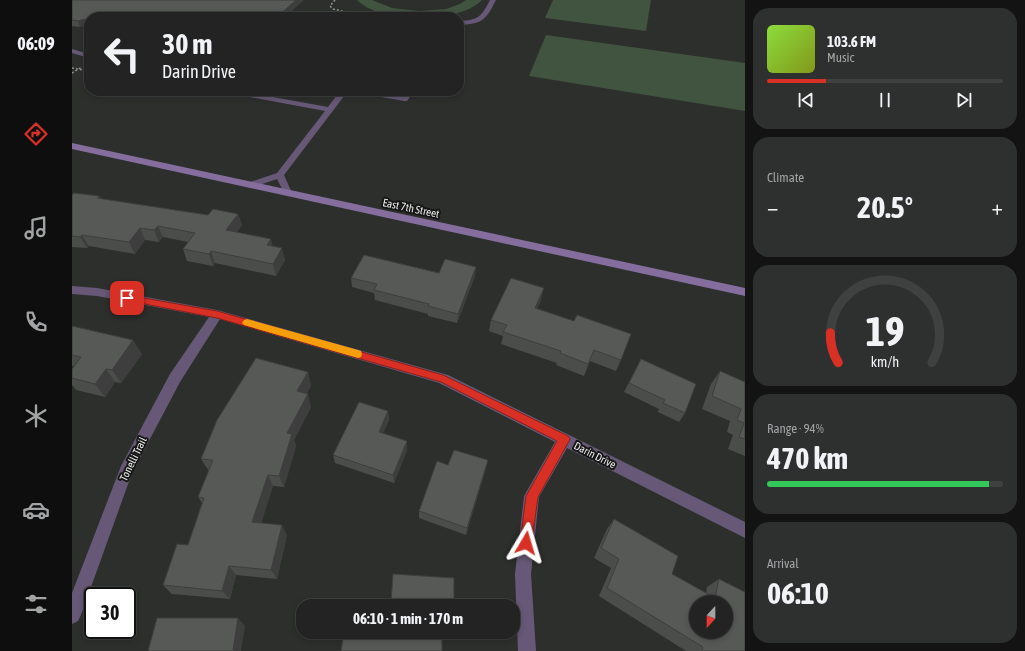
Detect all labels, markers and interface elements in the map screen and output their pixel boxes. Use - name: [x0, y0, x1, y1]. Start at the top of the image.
- icon: left: [96, 28, 148, 80]
- text: 30 m: [162, 28, 212, 60]
- text: 06:09: [17, 33, 55, 54]
- text: 103.6 FM: [827, 33, 876, 50]
- text: Music: [827, 50, 854, 65]
- text: Darin Drive: [162, 61, 236, 82]
- icon: previous: [795, 89, 817, 111]
- icon: pause: [874, 89, 896, 111]
- icon: next: [953, 89, 975, 111]
- icon: directions: [22, 120, 50, 148]
- text: Climate: [767, 170, 804, 185]
- text: 20.5°: [857, 190, 913, 224]
- text: −: [767, 194, 778, 220]
- text: +: [992, 194, 1003, 220]
- street label: East 7th Street: [382, 196, 440, 220]
- icon: music: [22, 214, 50, 242]
- pin: [110, 281, 144, 315]
- icon: arrive: [116, 287, 138, 309]
- text: 19: [865, 307, 905, 355]
- icon: phone: [22, 308, 50, 336]
- text: km/h: [871, 354, 899, 370]
- icon: climate: [22, 402, 50, 430]
- text: Range · 94%: [767, 421, 824, 436]
- street label: Tonelli Trail: [117, 435, 149, 483]
- street label: Darin Drive: [572, 439, 618, 471]
- text: 470 km: [767, 441, 848, 475]
- icon: car: [22, 496, 50, 524]
- position arrow: [505, 522, 547, 564]
- text: Arrival: [767, 556, 799, 571]
- text: 06:10: [767, 576, 829, 610]
- speed limit sign: 30: [84, 587, 136, 639]
- icon: filters: [22, 590, 50, 618]
- north arrow: [689, 595, 733, 639]
- map controls: [689, 595, 733, 639]
- text: 06:10 · 1 min · 170 m: [353, 610, 463, 627]

